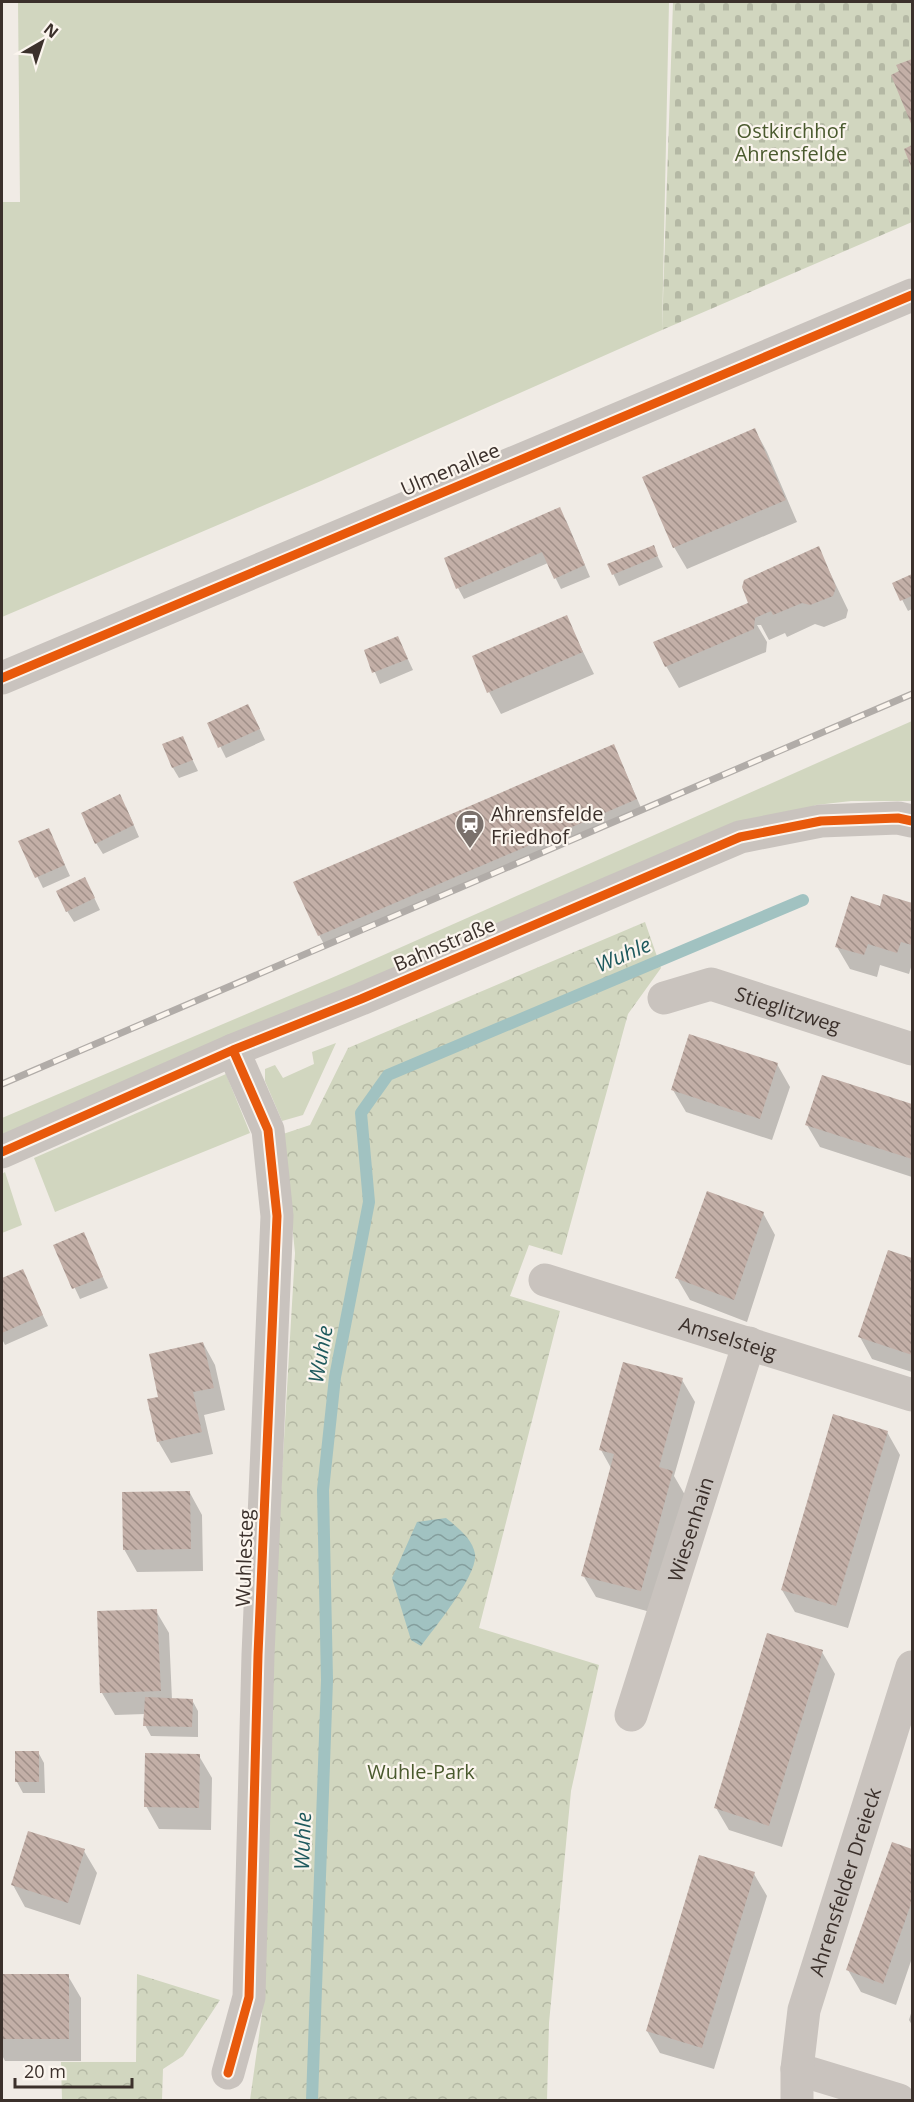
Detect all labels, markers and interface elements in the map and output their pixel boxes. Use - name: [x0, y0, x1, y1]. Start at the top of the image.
- north arrow: [12, 12, 72, 72]
- text: N: [39, 18, 63, 43]
- park label: Ostkirchhof Ahrensfelde: [735, 117, 847, 167]
- street label: Ulmenallee: [396, 436, 504, 502]
- place label: Ahrensfelde Friedhof: [491, 800, 604, 850]
- station icon: Ahrensfelde Friedhof: [454, 808, 486, 850]
- street label: Bahnstraße: [389, 910, 499, 978]
- water label: Wuhle: [591, 930, 655, 978]
- street label: Stieglitzweg: [732, 979, 844, 1039]
- street label: Amselsteig: [676, 1309, 780, 1365]
- water label: Wuhle: [301, 1323, 339, 1385]
- street label: Wiesenhain: [661, 1473, 719, 1585]
- street label: Wuhlesteg: [229, 1508, 259, 1607]
- park label: Wuhle-Park: [367, 1758, 475, 1785]
- street label: Ahrensfelder Dreieck: [802, 1783, 887, 1979]
- water label: Wuhle: [287, 1812, 317, 1870]
- scale bar: [15, 2051, 132, 2089]
- text: 20 m: [24, 2059, 66, 2083]

